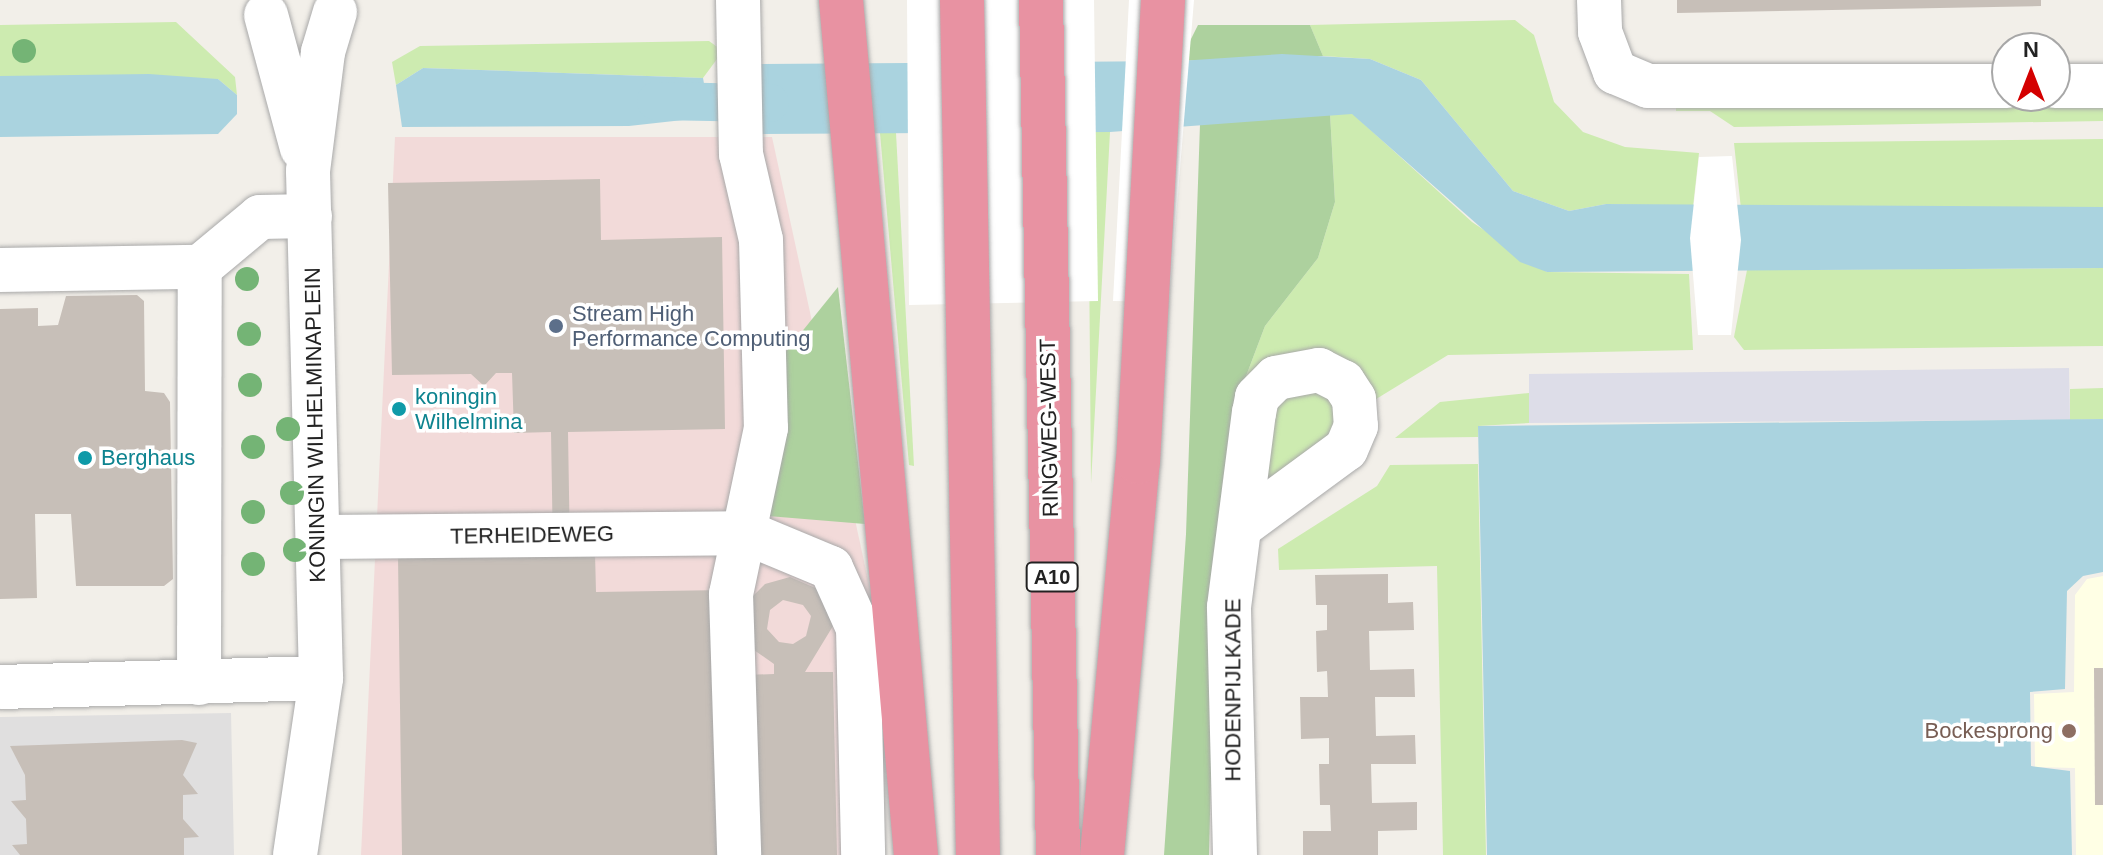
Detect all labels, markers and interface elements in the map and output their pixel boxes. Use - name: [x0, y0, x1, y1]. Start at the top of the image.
- north arrow: [1991, 32, 2071, 112]
- text: N: [2023, 37, 2039, 62]
- street label: KONINGIN WILHELMINAPLEIN: [299, 267, 331, 583]
- place label: Stream High Performance Computing: [572, 300, 810, 352]
- marker: Stream High Performance Computing: [547, 317, 565, 335]
- street label: RINGWEG-WEST: [1034, 339, 1064, 517]
- place label: koningin Wilhelmina: [415, 383, 523, 434]
- marker: koningin Wilhelmina: [390, 400, 408, 418]
- place label: Berghaus: [101, 445, 195, 471]
- marker: Berghaus: [76, 449, 94, 467]
- street label: TERHEIDEWEG: [450, 520, 614, 550]
- road number: A10: [1024, 561, 1080, 593]
- street label: HODENPIJLKADE: [1220, 598, 1246, 782]
- place label: Bockesprong: [1925, 718, 2053, 744]
- marker: Bockesprong: [2060, 722, 2078, 740]

